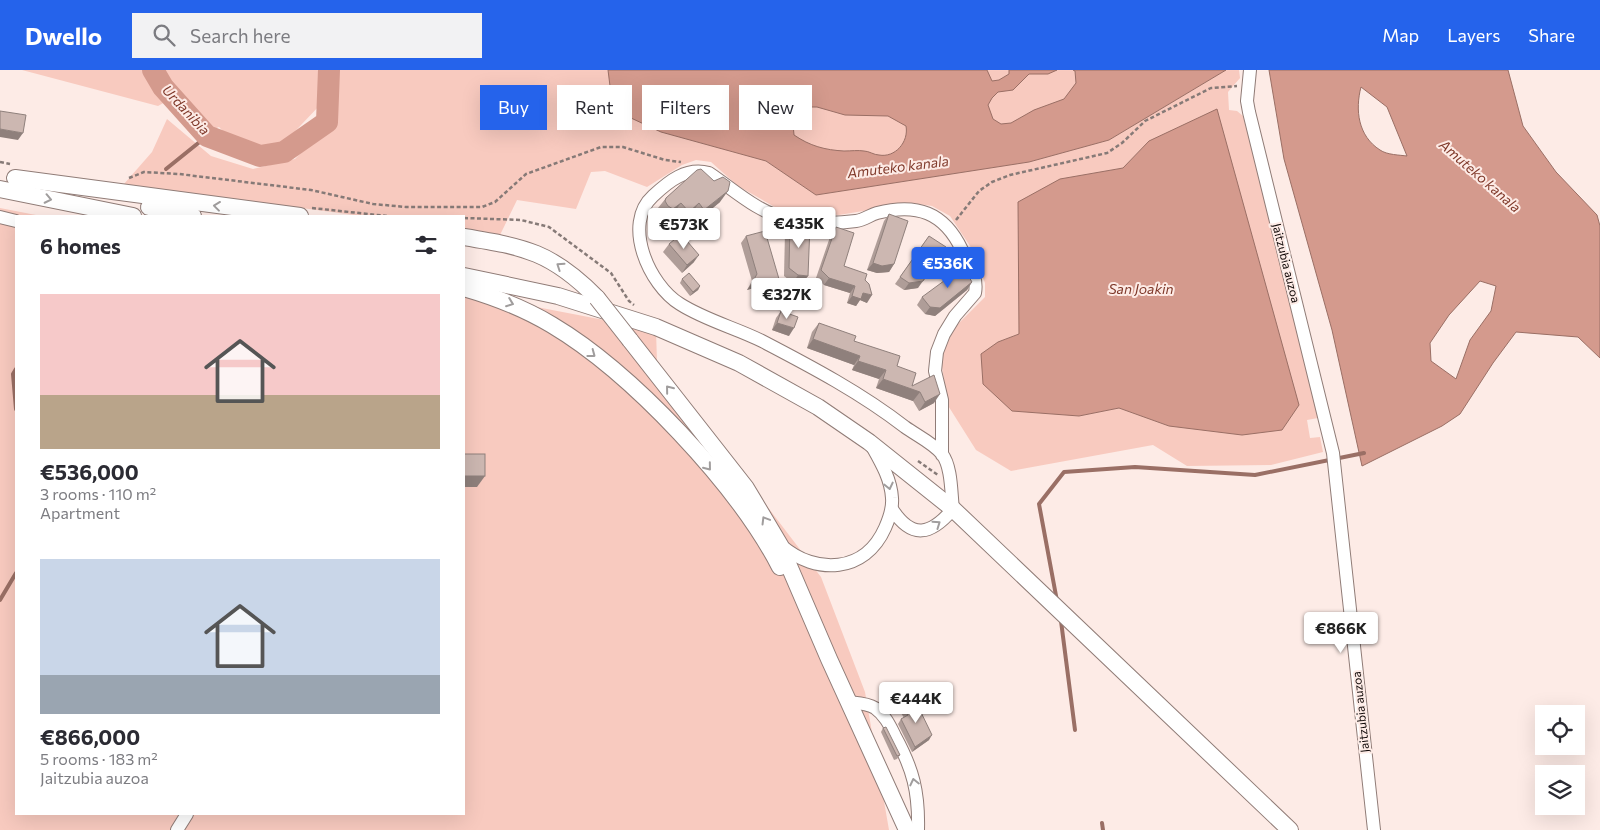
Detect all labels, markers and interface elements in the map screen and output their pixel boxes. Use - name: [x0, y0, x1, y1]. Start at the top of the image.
- search box: [132, 13, 482, 58]
- text: Dwello: [25, 21, 102, 50]
- icon: search: [150, 21, 178, 49]
- text: Search here: [190, 24, 291, 47]
- text: Map: [1382, 24, 1419, 46]
- text: Layers: [1447, 24, 1500, 46]
- text: Share: [1528, 24, 1575, 46]
- water label: Urdanibia: [159, 81, 214, 138]
- chip: Buy: [480, 85, 547, 130]
- chip: Rent: [557, 85, 632, 130]
- chip: Filters: [642, 85, 729, 130]
- chip: New: [739, 85, 812, 130]
- water label: Amuteko kanala: [1435, 135, 1524, 216]
- water label: Amuteko kanala: [845, 152, 950, 181]
- one-way arrow: [43, 193, 52, 204]
- one-way arrow: [213, 201, 221, 212]
- pin: €435K: [764, 206, 834, 249]
- pin: €573K: [649, 208, 719, 250]
- text: €435K: [774, 213, 824, 232]
- text: €573K: [659, 214, 709, 233]
- street label: Jaitzubia auzoa: [1269, 221, 1304, 304]
- icon: filters: [412, 231, 440, 259]
- text: 6 homes: [40, 233, 121, 258]
- pin: €536K: [913, 246, 983, 289]
- text: €536K: [923, 253, 973, 272]
- one-way arrow: [557, 262, 566, 272]
- pin: €327K: [752, 278, 822, 320]
- water label: San Joakin: [1108, 280, 1174, 297]
- text: €327K: [762, 284, 812, 303]
- one-way arrow: [505, 297, 513, 307]
- icon: home: [195, 326, 285, 416]
- one-way arrow: [586, 348, 596, 357]
- one-way arrow: [666, 385, 675, 395]
- text: €536,000: [40, 459, 139, 484]
- one-way arrow: [703, 461, 712, 470]
- one-way arrow: [884, 481, 894, 490]
- text: 3 rooms · 110 m²: [40, 484, 156, 503]
- text: Apartment: [40, 503, 120, 522]
- one-way arrow: [762, 516, 772, 525]
- one-way arrow: [931, 521, 941, 530]
- icon: home: [195, 591, 285, 681]
- pin: €866K: [1306, 612, 1376, 654]
- text: €866K: [1315, 618, 1367, 637]
- street label: Jaitzubia auzoa: [1349, 671, 1372, 753]
- pin: €444K: [881, 682, 951, 724]
- text: €444K: [890, 688, 942, 707]
- map controls: [1535, 705, 1585, 815]
- button: locate: [1535, 705, 1585, 755]
- text: €866,000: [40, 724, 140, 749]
- text: 5 rooms · 183 m²: [40, 749, 158, 768]
- button: layers: [1535, 765, 1585, 815]
- text: Jaitzubia auzoa: [40, 768, 149, 787]
- one-way arrow: [909, 777, 920, 786]

